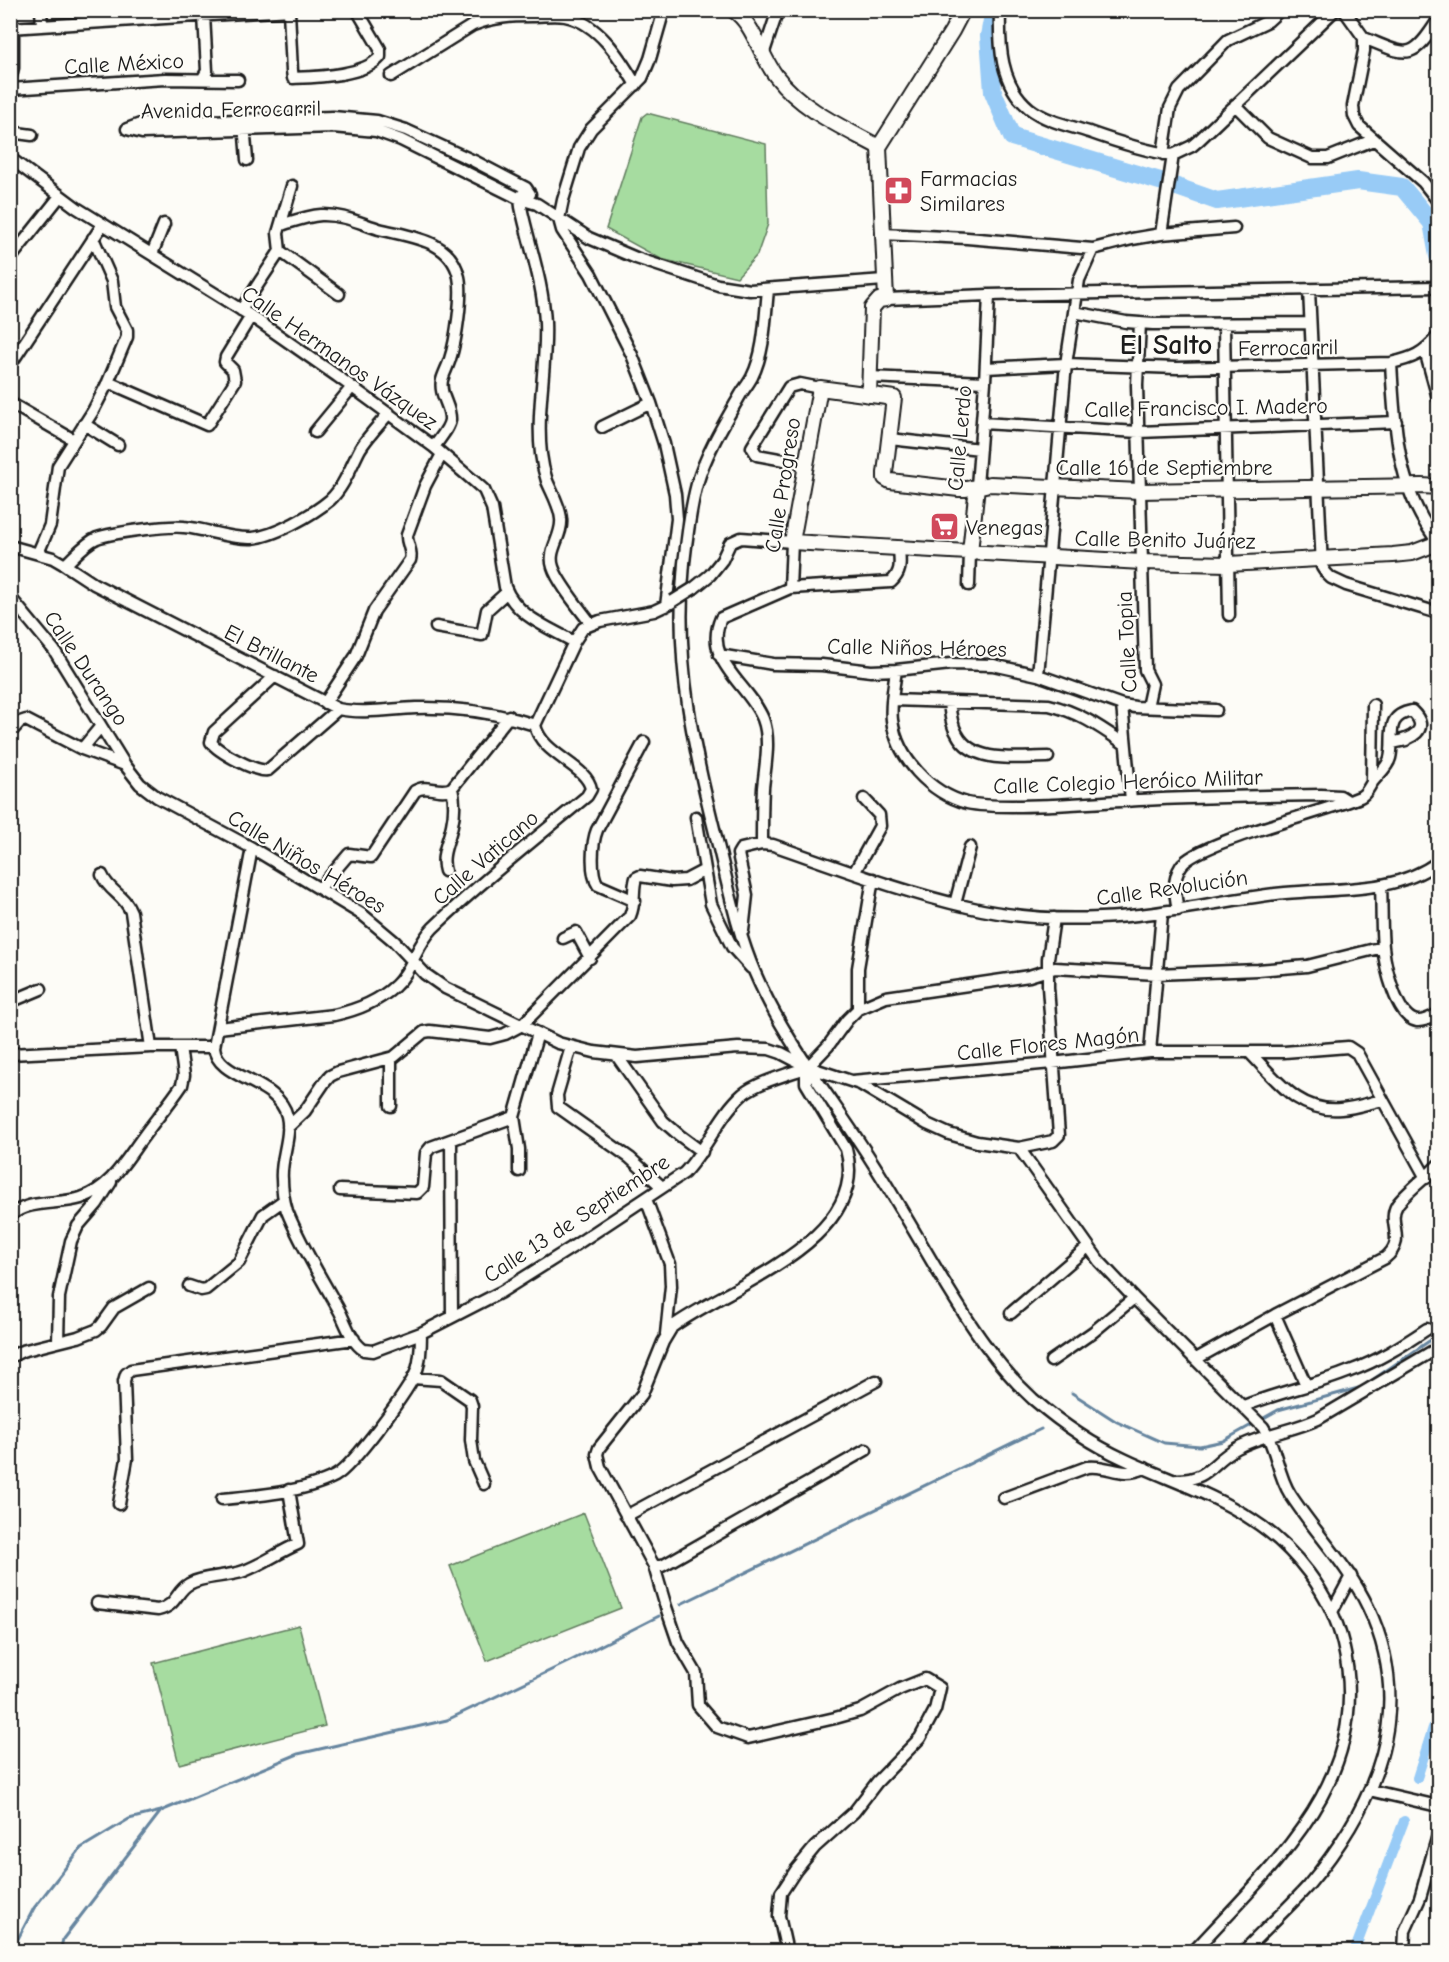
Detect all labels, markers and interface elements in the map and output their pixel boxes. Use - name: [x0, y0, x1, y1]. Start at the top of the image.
- street label: Calle México: [63, 48, 185, 80]
- street label: Avenida Ferrocarril: [141, 95, 321, 125]
- place label: Farmacias Similares: [920, 166, 1017, 217]
- pharmacy icon: Farmacias Similares: [883, 175, 915, 207]
- street label: Calle Hermanos Vázquez: [237, 280, 443, 436]
- district label: El Salto: [1120, 329, 1212, 361]
- street label: Ferrocarril: [1238, 334, 1338, 362]
- street label: Calle Lerdo: [942, 384, 978, 492]
- street label: Calle Francisco I. Madero: [1084, 393, 1328, 423]
- street label: Calle Progreso: [759, 416, 807, 555]
- street label: Calle 16 de Septiembre: [1055, 455, 1273, 481]
- supermarket icon: Venegas: [929, 511, 961, 543]
- place label: Venegas: [966, 515, 1043, 541]
- street label: Calle Benito Juárez: [1074, 525, 1256, 555]
- street label: Calle Topia: [1111, 590, 1143, 694]
- street label: Calle Durango: [38, 606, 134, 731]
- street label: El Brillante: [220, 619, 323, 689]
- street label: Calle Niños Héroes: [827, 633, 1007, 663]
- street label: Calle Colegio Heróico Militar: [993, 764, 1264, 800]
- street label: Calle Niños Héroes: [223, 804, 390, 919]
- street label: Calle Vaticano: [427, 805, 544, 911]
- street label: Calle Revolución: [1095, 864, 1250, 911]
- street label: Calle Flores Magón: [956, 1021, 1141, 1066]
- street label: Calle 13 de Septiembre: [479, 1149, 674, 1289]

